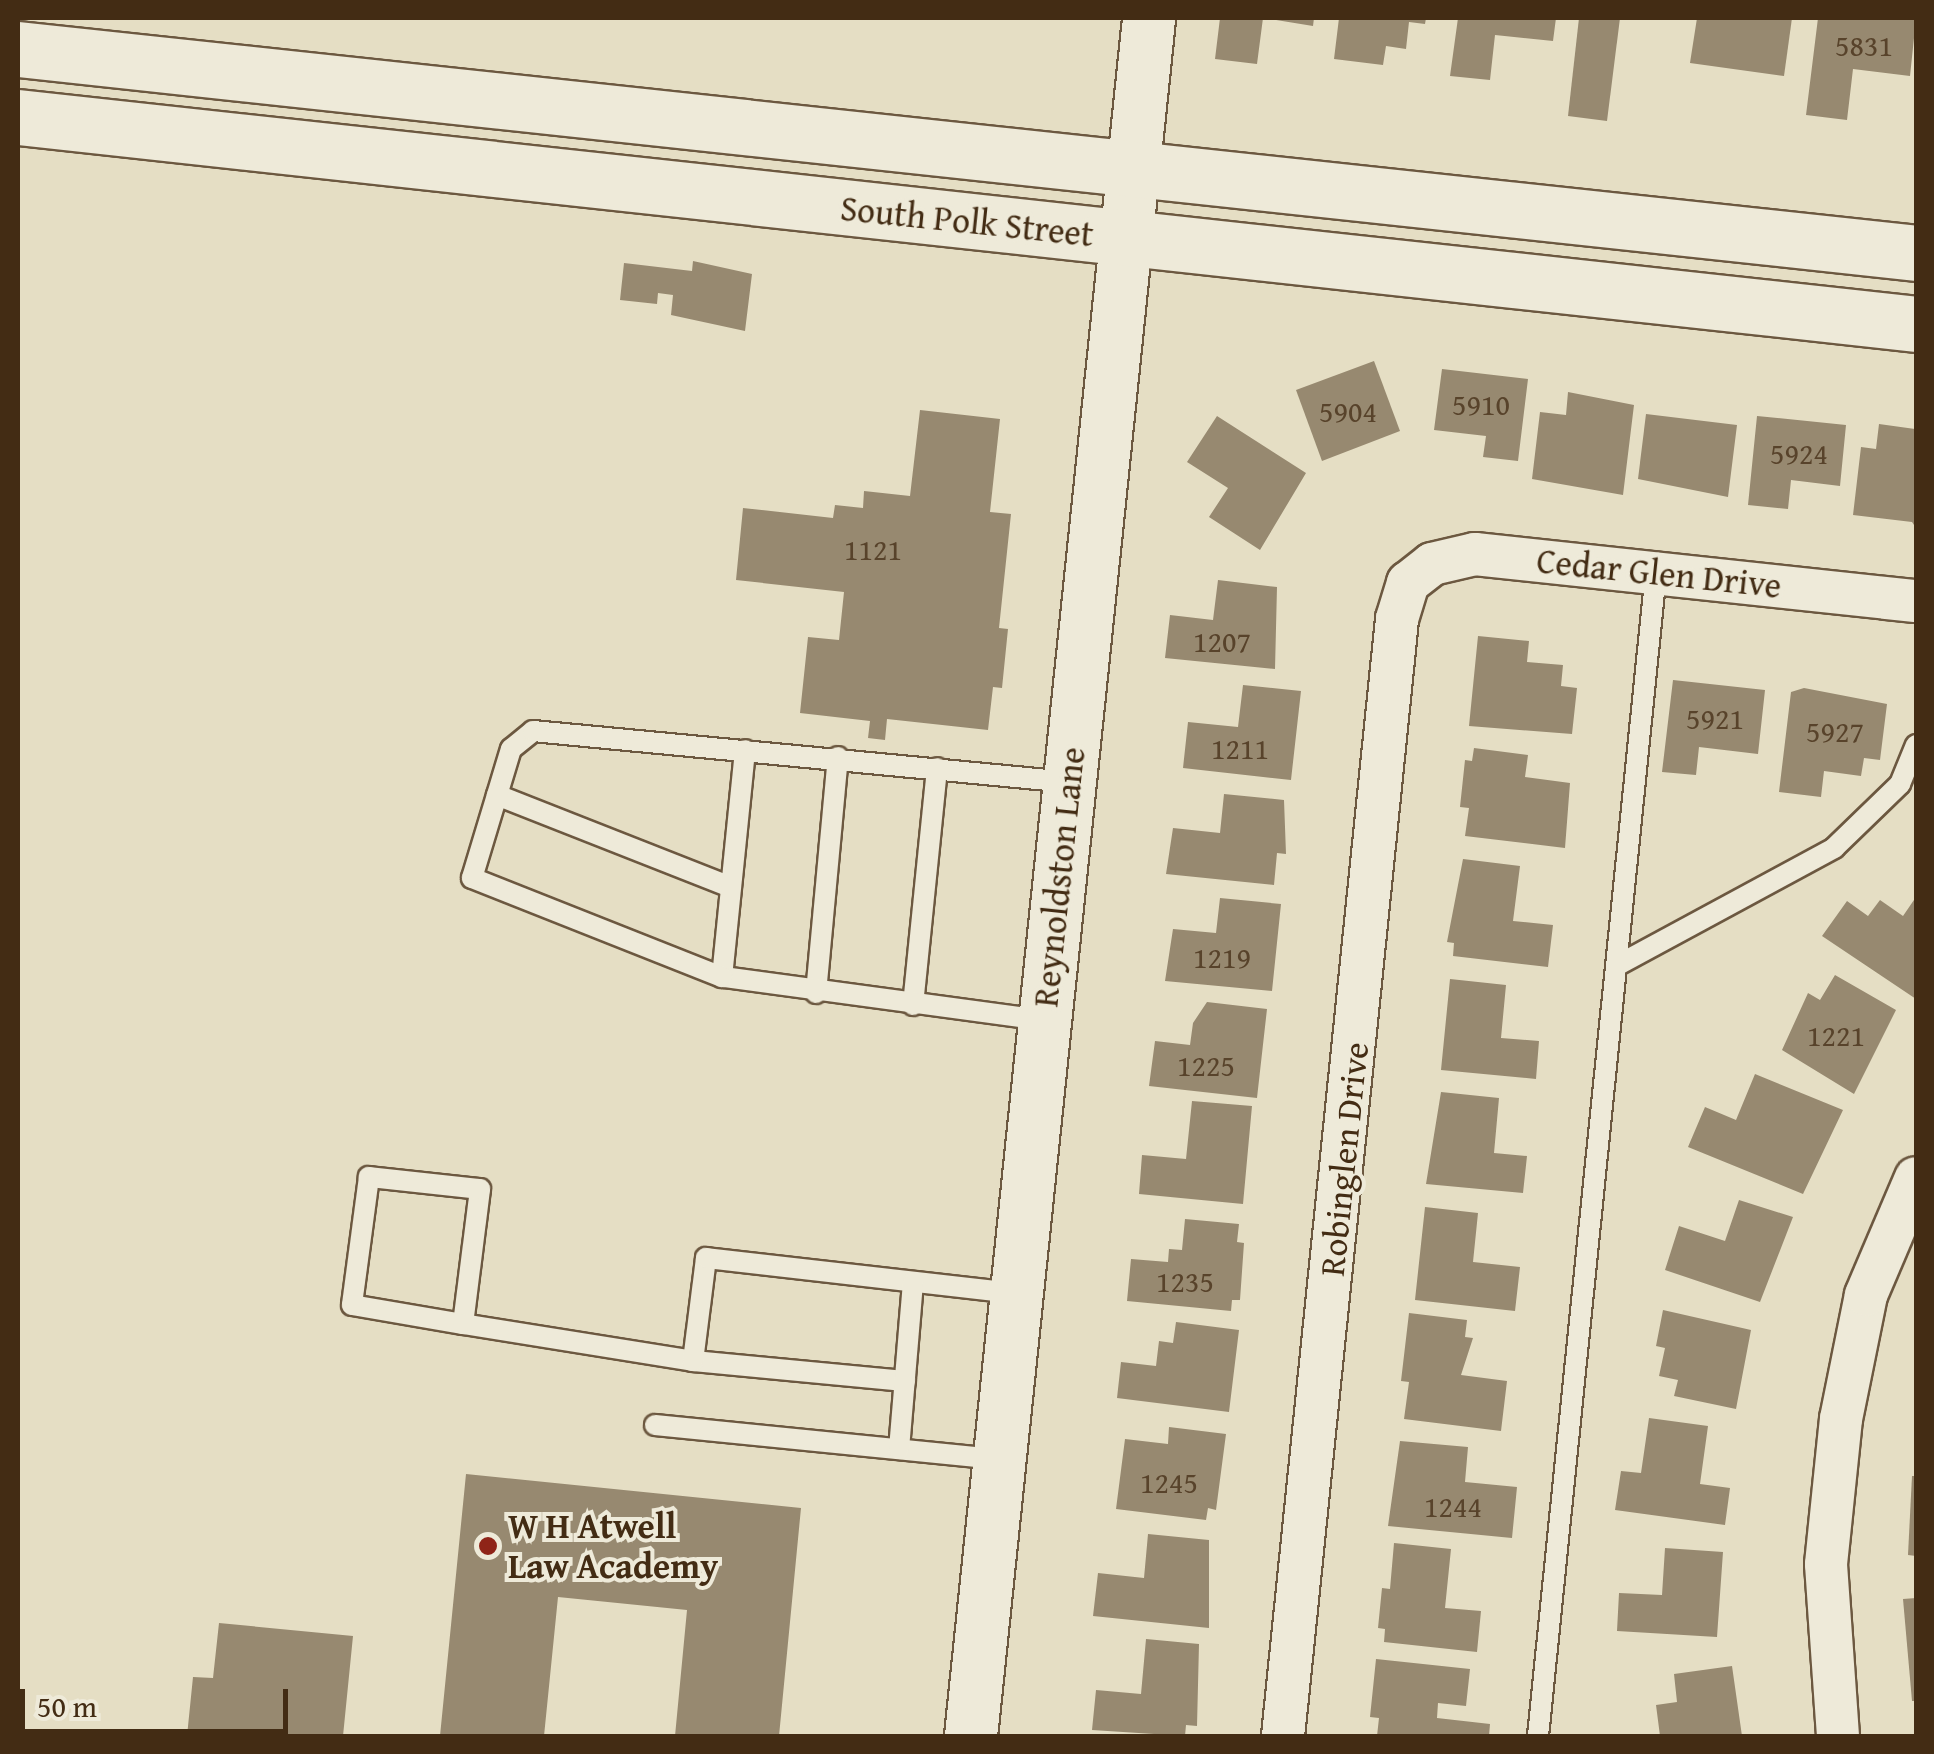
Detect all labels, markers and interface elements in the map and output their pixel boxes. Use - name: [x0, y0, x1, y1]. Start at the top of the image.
- house number: 5831: [1835, 27, 1893, 63]
- street label: South Polk Street: [838, 187, 1096, 255]
- house number: 5910: [1452, 386, 1510, 422]
- house number: 5904: [1319, 393, 1377, 429]
- house number: 5924: [1770, 435, 1828, 471]
- house number: 1121: [844, 531, 902, 567]
- street label: Cedar Glen Drive: [1535, 539, 1783, 607]
- house number: 1207: [1193, 623, 1251, 659]
- house number: 5921: [1686, 700, 1744, 736]
- house number: 5927: [1806, 713, 1864, 749]
- house number: 1211: [1211, 730, 1269, 766]
- street label: Reynoldston Lane: [1024, 745, 1094, 1009]
- house number: 1219: [1193, 939, 1251, 975]
- house number: 1221: [1807, 1017, 1865, 1053]
- street label: Robinglen Drive: [1311, 1040, 1377, 1278]
- house number: 1225: [1177, 1047, 1235, 1083]
- house number: 1235: [1156, 1263, 1214, 1299]
- house number: 1245: [1140, 1464, 1198, 1500]
- house number: 1244: [1424, 1488, 1482, 1524]
- place label: W H Atwell Law Academy: [508, 1505, 718, 1587]
- marker: W H Atwell Law Academy: [477, 1535, 499, 1557]
- scale bar: [25, 1669, 292, 1731]
- text: 50 m: [37, 1684, 97, 1728]

